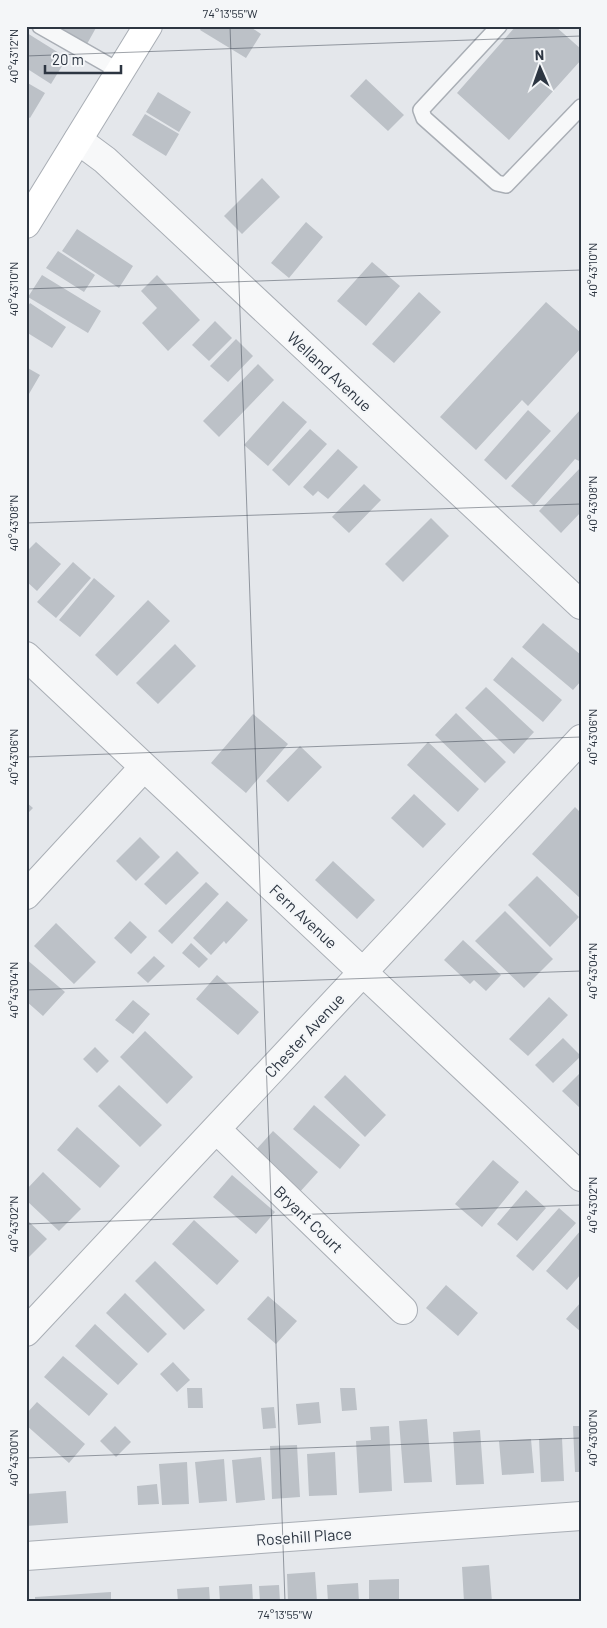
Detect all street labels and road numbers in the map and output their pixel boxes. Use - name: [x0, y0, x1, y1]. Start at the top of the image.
- street label: Welland Avenue: [284, 327, 376, 415]
- street label: Fern Avenue: [266, 880, 342, 952]
- street label: Chester Avenue: [260, 989, 348, 1081]
- street label: Bryant Court: [271, 1182, 347, 1256]
- street label: Rosehill Place: [255, 1523, 353, 1549]

